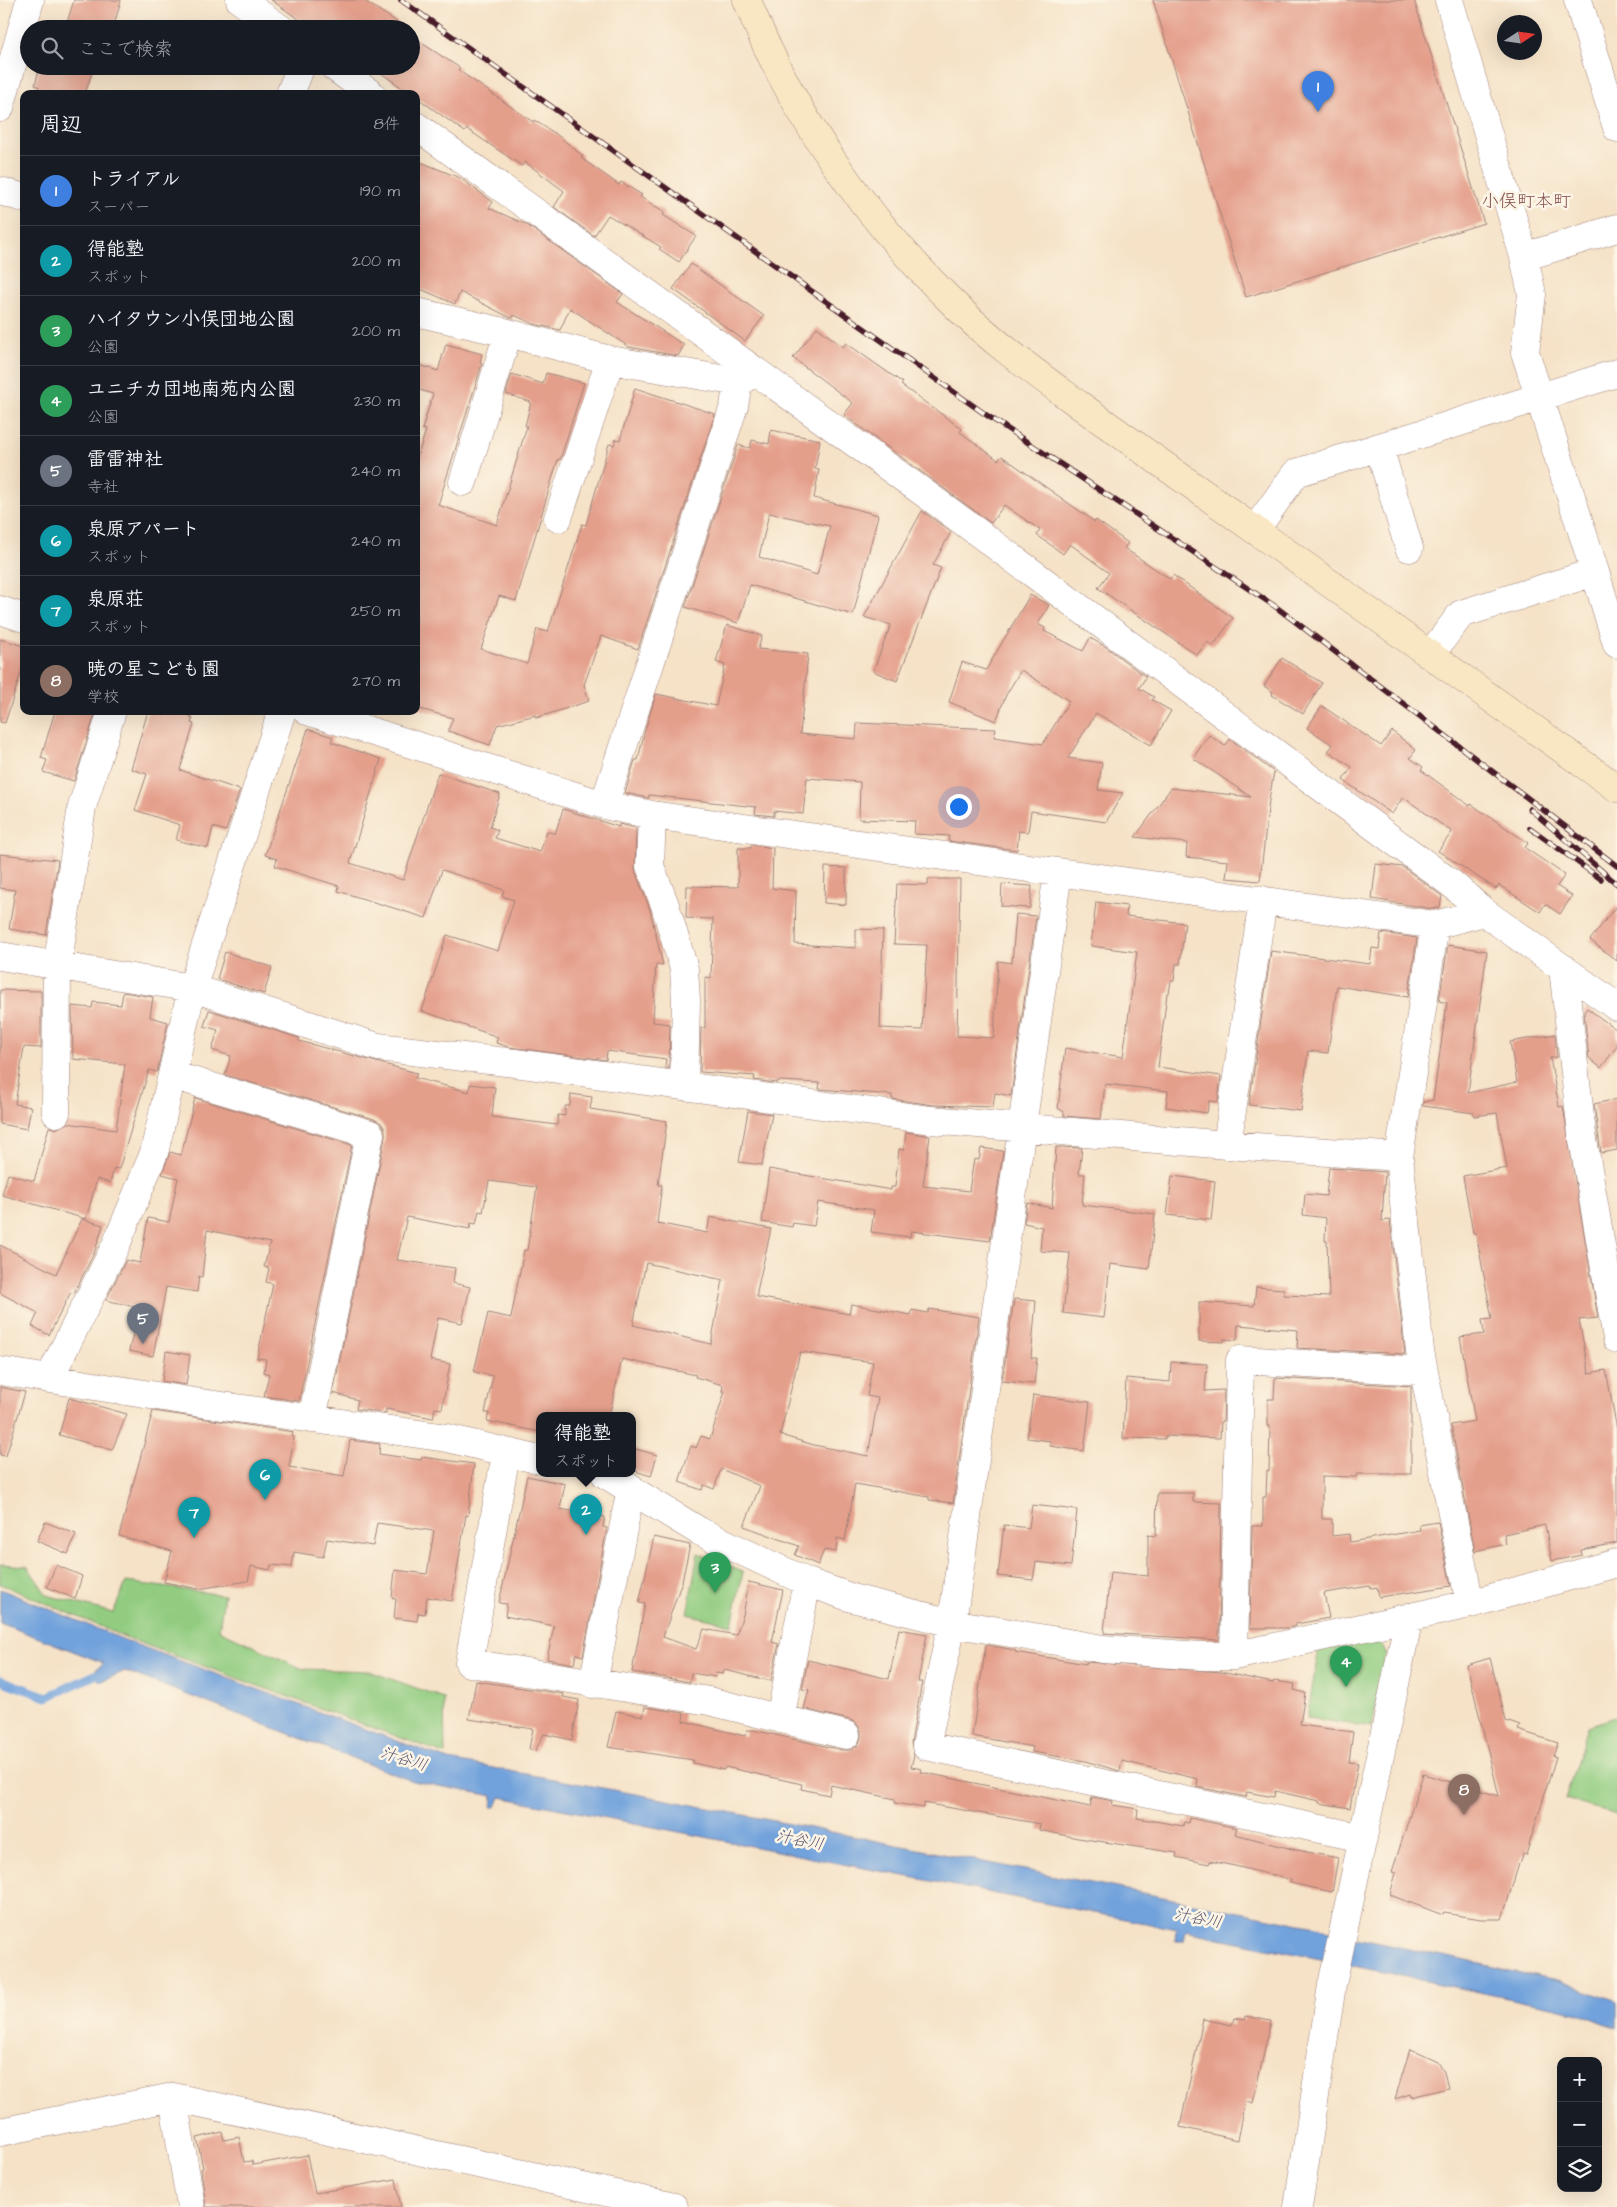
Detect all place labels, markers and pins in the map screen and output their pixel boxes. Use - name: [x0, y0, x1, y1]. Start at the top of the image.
- pin: 1: [1302, 71, 1334, 112]
- pin: 5: [127, 1303, 159, 1344]
- pin: 6: [249, 1459, 281, 1500]
- pin: 2: [570, 1494, 602, 1535]
- pin: 7: [178, 1497, 210, 1538]
- pin: 3: [699, 1552, 731, 1593]
- pin: 4: [1330, 1646, 1362, 1687]
- pin: 8: [1448, 1774, 1480, 1815]

